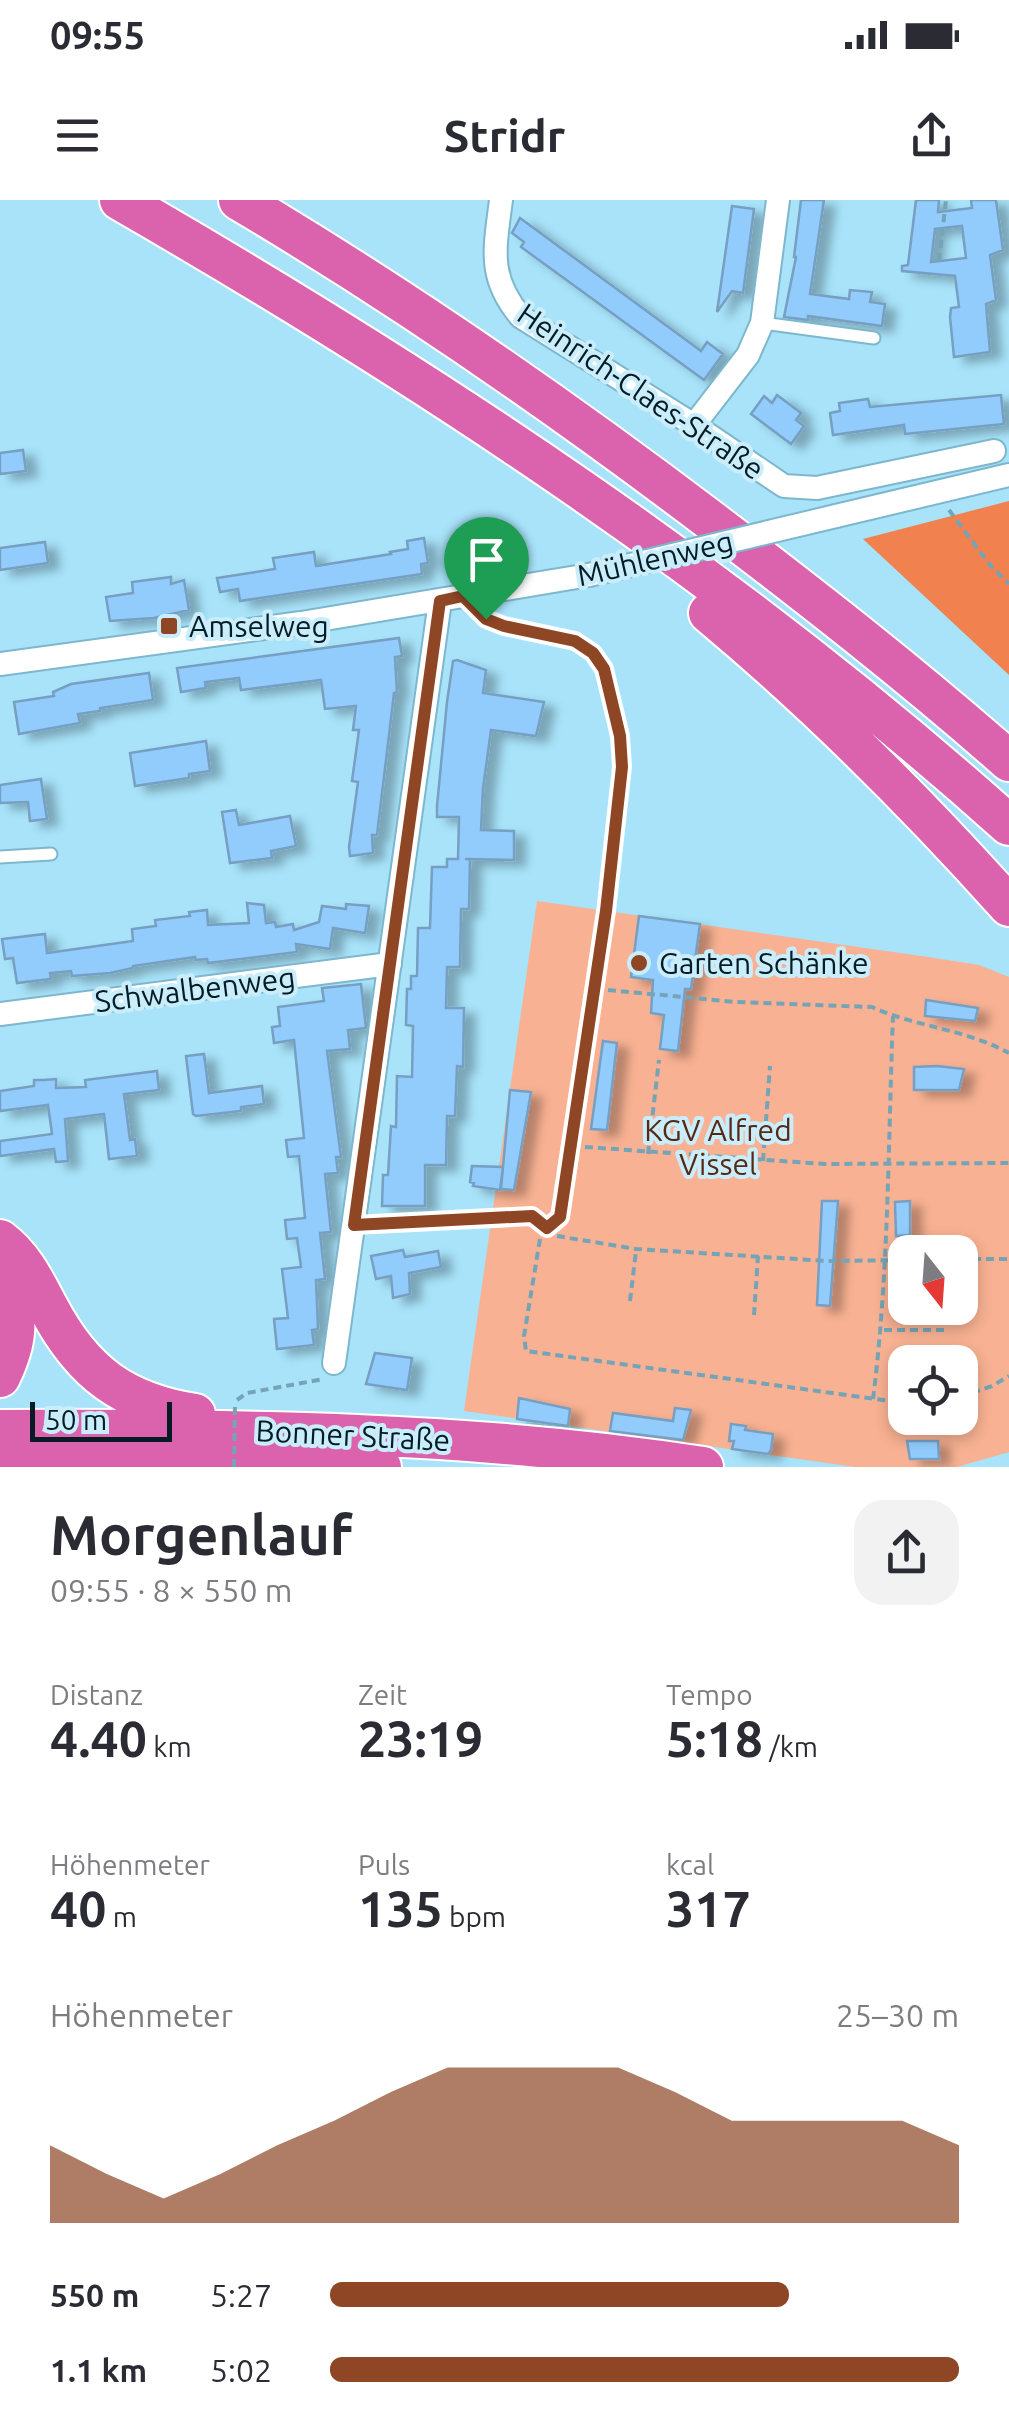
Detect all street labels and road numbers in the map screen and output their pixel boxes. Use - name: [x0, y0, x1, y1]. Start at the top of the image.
- street label: Heinrich-Claes-Straße: [512, 296, 770, 486]
- street label: Mühlenweg: [574, 524, 736, 592]
- street label: Schwalbenweg: [93, 960, 297, 1018]
- street label: Bonner Straße: [255, 1413, 451, 1457]

